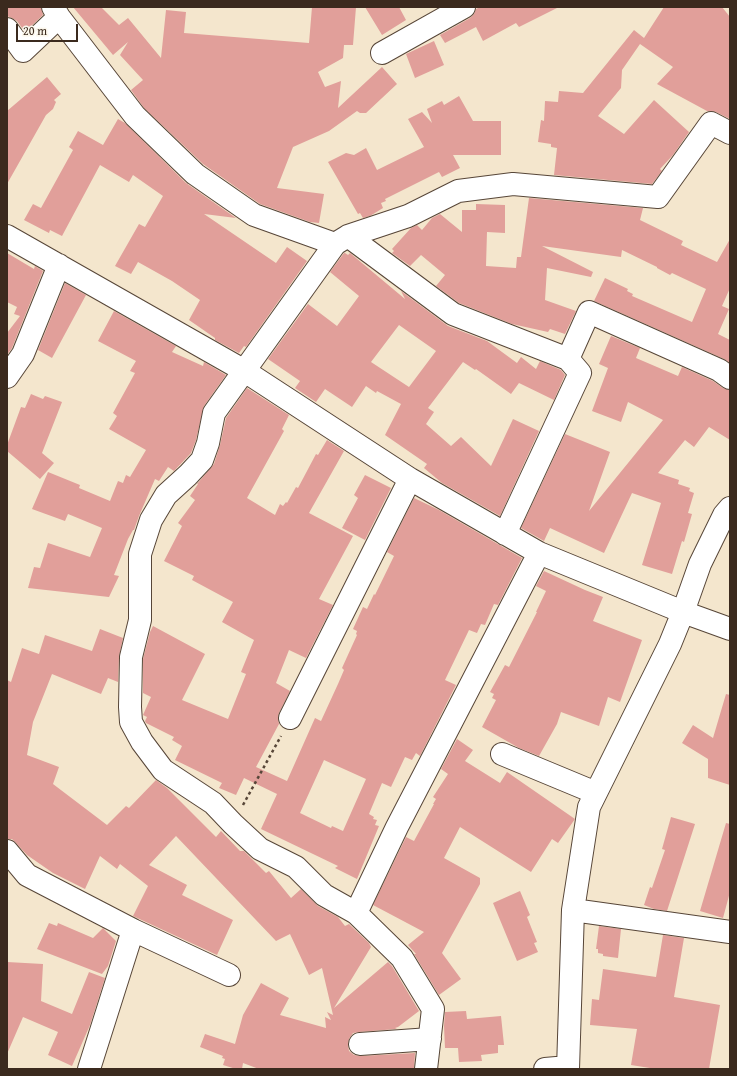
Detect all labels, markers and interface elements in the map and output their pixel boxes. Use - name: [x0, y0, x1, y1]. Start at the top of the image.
- scale bar: [18, 16, 80, 42]
- text: 20 m: [23, 22, 47, 39]

